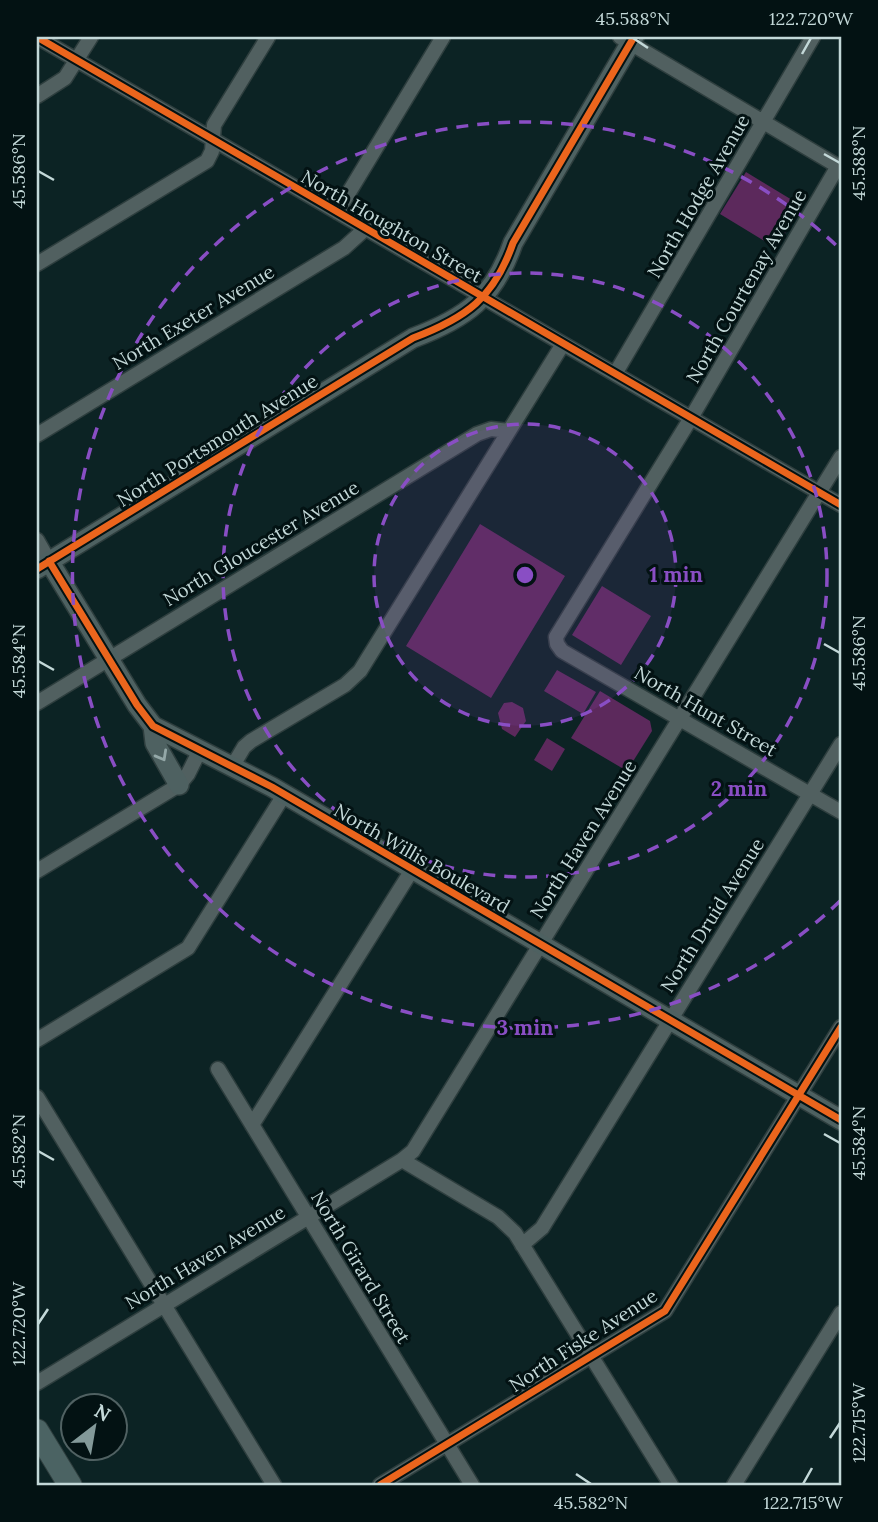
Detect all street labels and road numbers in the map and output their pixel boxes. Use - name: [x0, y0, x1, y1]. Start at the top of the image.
- street label: North Hodge Avenue: [641, 110, 755, 282]
- street label: North Houghton Street: [297, 164, 487, 288]
- street label: North Courtenay Avenue: [681, 185, 811, 387]
- street label: North Exeter Avenue: [108, 259, 278, 375]
- street label: North Portsmouth Avenue: [112, 368, 322, 512]
- street label: North Gloucester Avenue: [159, 475, 363, 611]
- street label: North Hunt Street: [630, 660, 782, 762]
- street label: North Haven Avenue: [524, 755, 642, 923]
- street label: North Willis Boulevard: [330, 798, 514, 918]
- street label: North Druid Avenue: [655, 833, 769, 997]
- street label: North Girard Street: [306, 1186, 416, 1348]
- street label: North Haven Avenue: [121, 1200, 289, 1314]
- street label: North Fiske Avenue: [504, 1283, 662, 1397]

